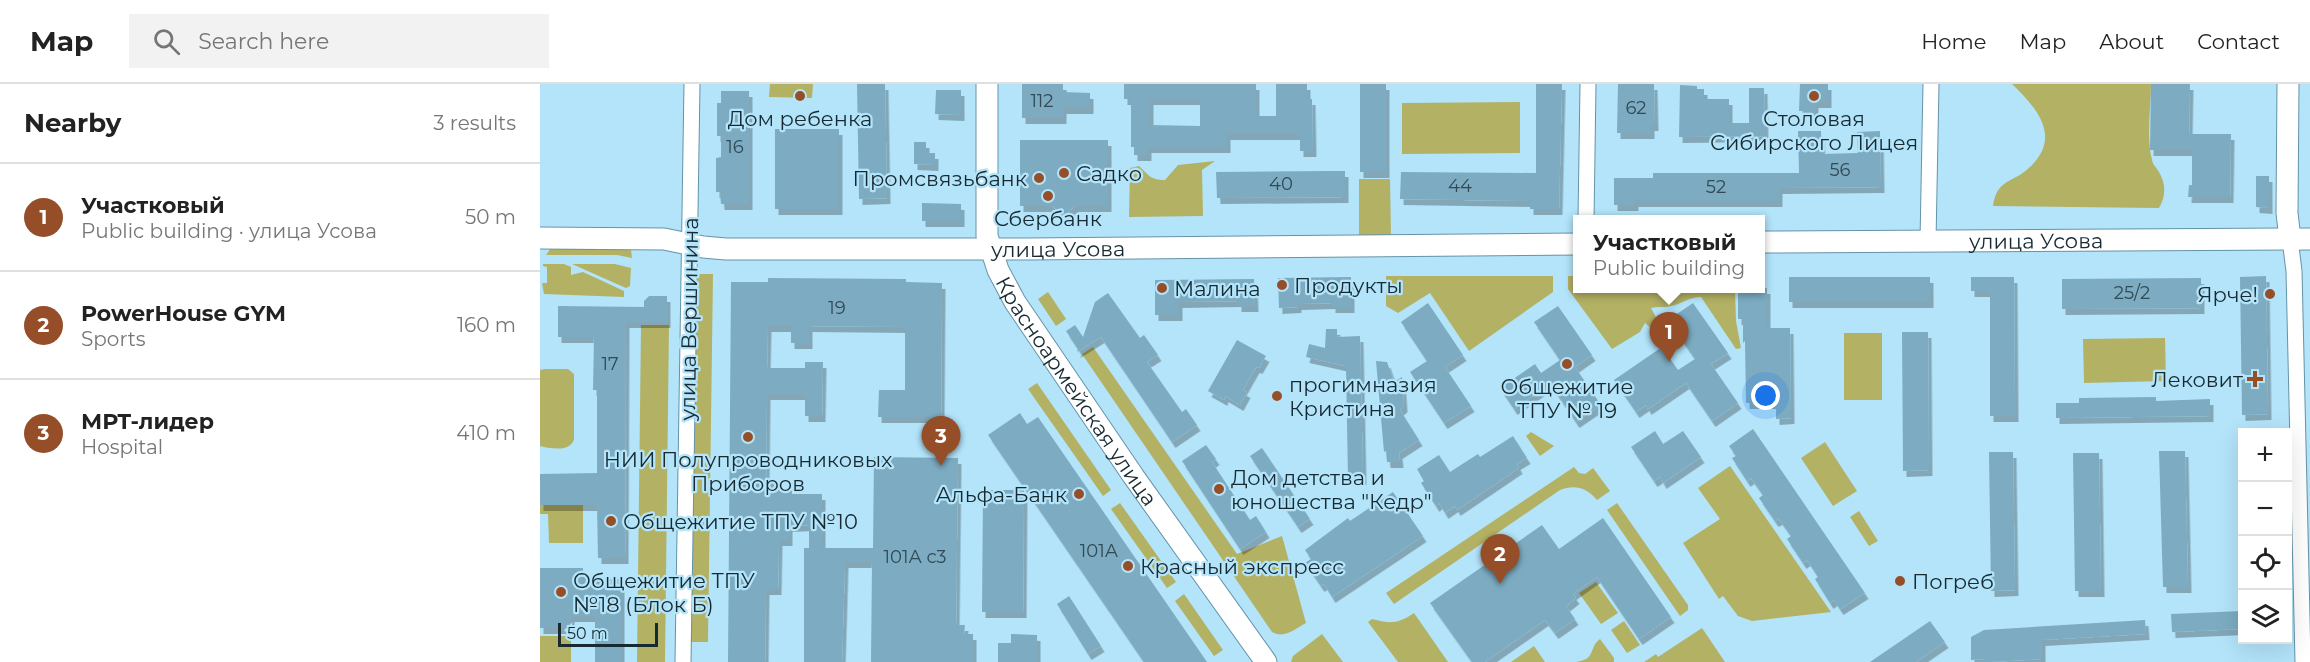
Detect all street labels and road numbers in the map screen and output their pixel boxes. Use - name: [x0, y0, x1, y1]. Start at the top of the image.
- street label: улица Вершинина: [675, 217, 703, 422]
- street label: улица Усова: [1968, 228, 2103, 253]
- street label: улица Усова: [990, 236, 1125, 262]
- street label: Красноармейская улица: [991, 272, 1163, 510]

